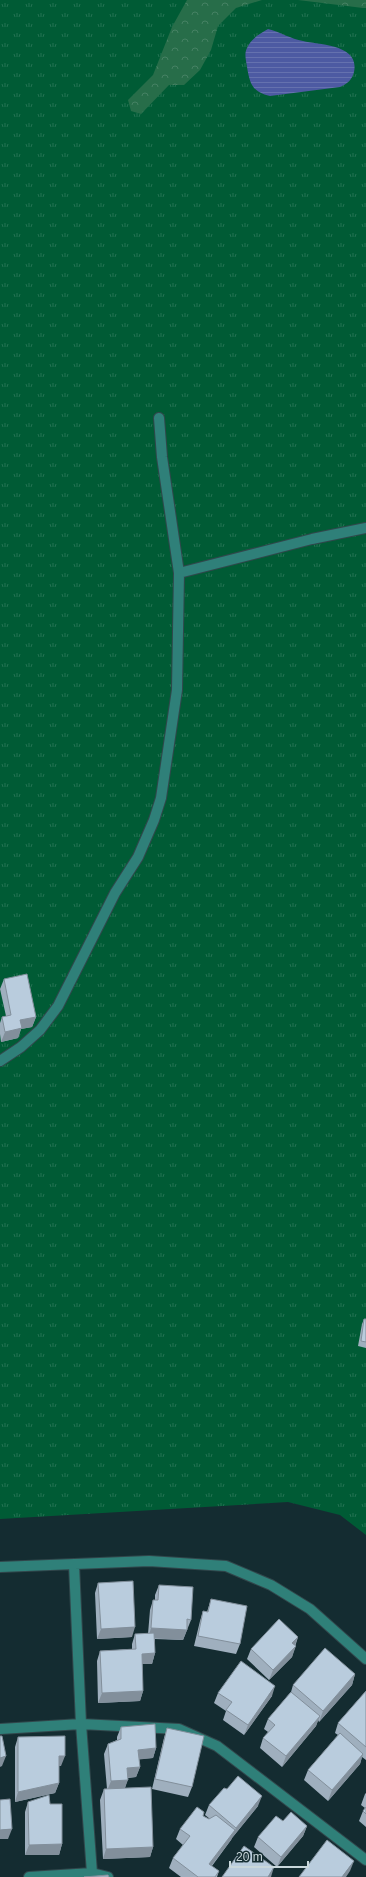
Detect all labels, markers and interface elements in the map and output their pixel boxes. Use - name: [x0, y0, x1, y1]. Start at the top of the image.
- scale bar: [230, 1843, 308, 1869]
- text: 20 m: [236, 1850, 263, 1864]

